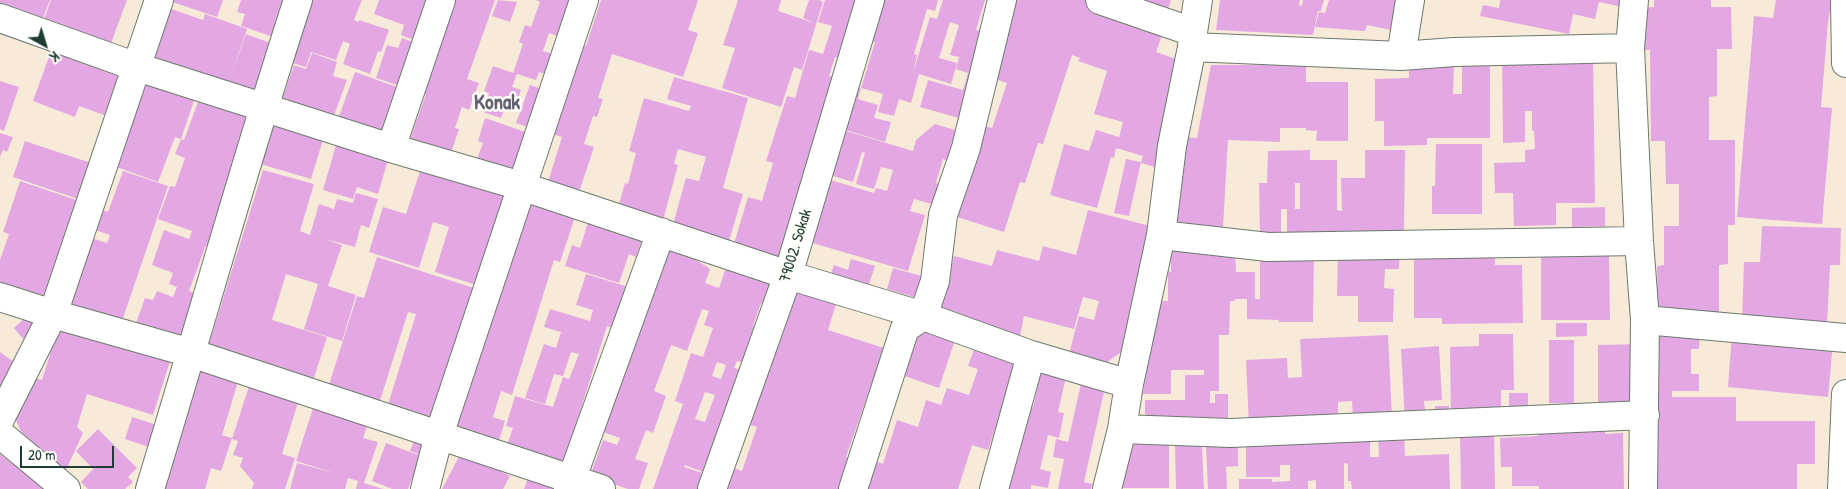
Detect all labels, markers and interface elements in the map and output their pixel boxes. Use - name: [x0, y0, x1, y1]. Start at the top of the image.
- north arrow: [20, 20, 70, 70]
- text: K: [46, 47, 64, 67]
- district label: Konak: [474, 90, 520, 116]
- street label: 79002. Sokak: [776, 207, 816, 285]
- scale bar: [22, 436, 116, 468]
- text: 20 m: [28, 444, 55, 465]

